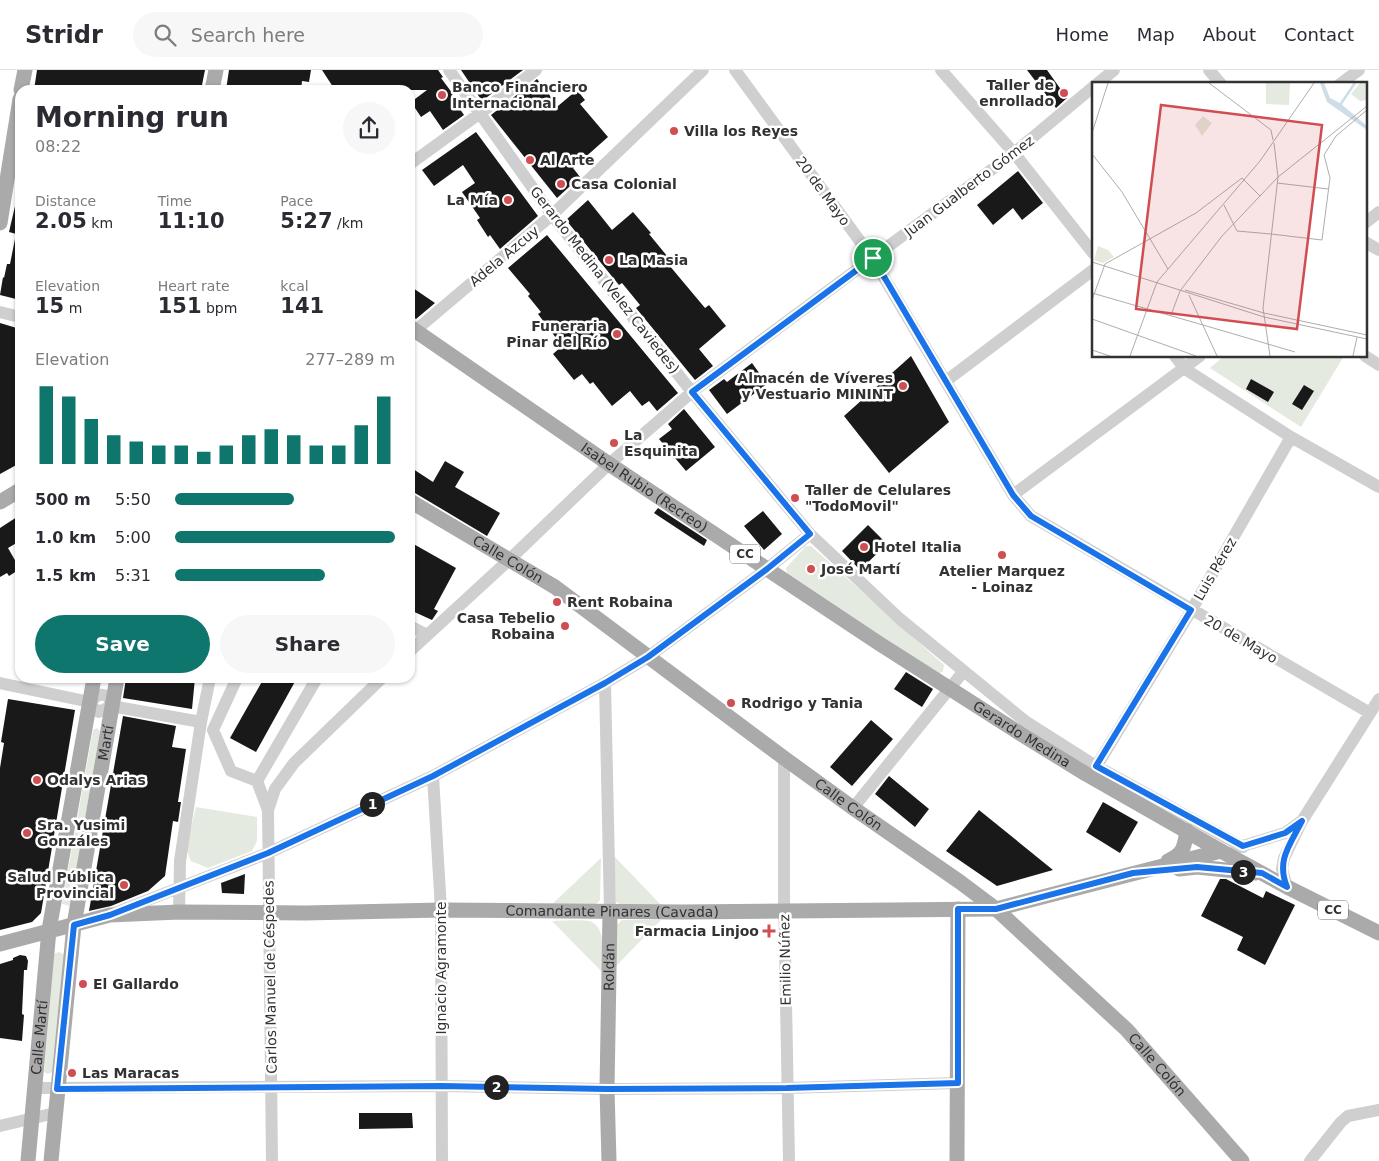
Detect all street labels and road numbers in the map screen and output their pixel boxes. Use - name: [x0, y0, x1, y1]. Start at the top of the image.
- street label: Juan Gualberto Gómez: [900, 132, 1037, 240]
- street label: 20 de Mayo: [793, 153, 853, 229]
- street label: Gerardo Medina (Velez Caviedes): [527, 183, 683, 377]
- street label: Adela Azcuy: [466, 222, 542, 290]
- street label: Isabel Rubio (Recreo): [578, 439, 711, 535]
- street label: Calle Colón: [470, 532, 546, 586]
- street label: Luis Pérez: [1191, 535, 1239, 603]
- road number: CC: [730, 544, 760, 564]
- street label: 20 de Mayo: [1202, 612, 1280, 666]
- street label: Gerardo Medina: [970, 698, 1074, 771]
- street label: Martí: [95, 723, 117, 762]
- street label: Calle Colón: [812, 775, 885, 834]
- street label: Carlos Manuel de Céspedes: [260, 880, 280, 1074]
- road number: CC: [1318, 900, 1348, 920]
- street label: Ignacio Agramonte: [433, 901, 449, 1035]
- street label: Comandante Pinares (Cavada): [505, 903, 719, 920]
- street label: Emilio Núñez: [776, 914, 794, 1006]
- street label: Roldán: [601, 943, 617, 991]
- street label: Calle Martí: [28, 998, 51, 1076]
- street label: Calle Colón: [1125, 1030, 1189, 1099]

